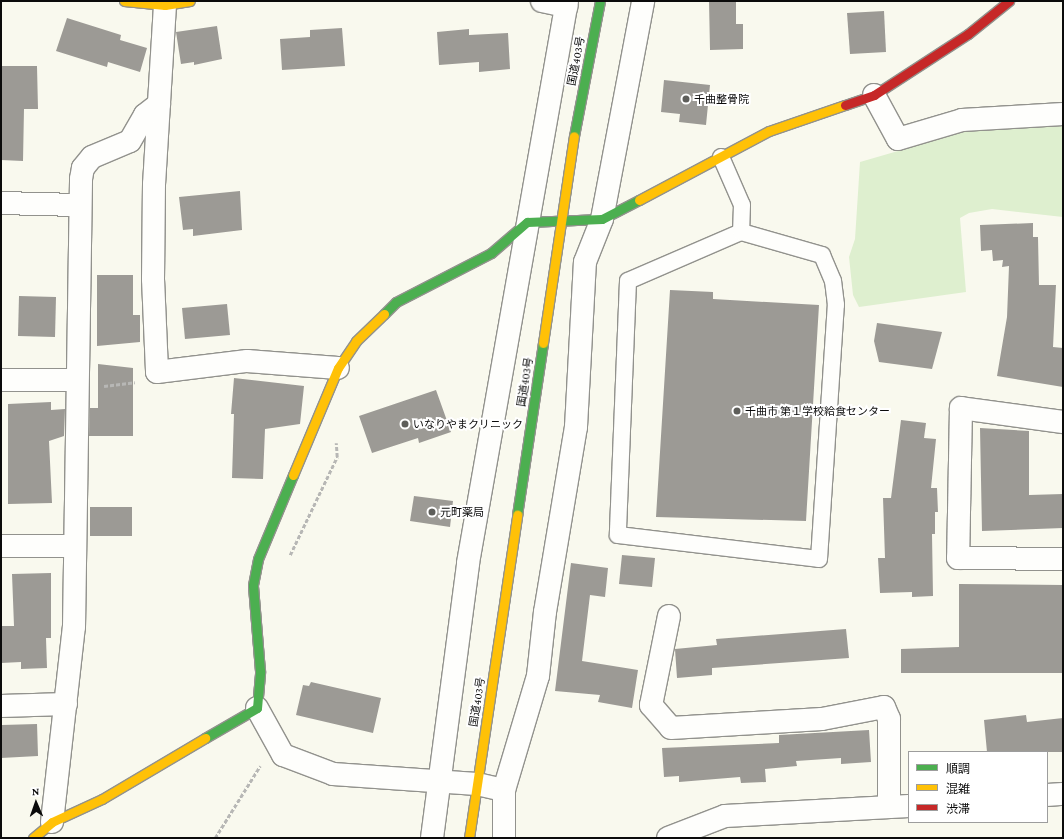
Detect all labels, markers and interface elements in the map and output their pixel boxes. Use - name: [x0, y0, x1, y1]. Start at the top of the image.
- street label: 国道403号: [565, 35, 587, 87]
- place label: 千曲整骨院: [694, 92, 749, 106]
- marker: 千曲整骨院: [681, 94, 691, 104]
- street label: 国道403号: [515, 356, 535, 408]
- place label: 千曲市 第１学校給食センター: [745, 404, 890, 418]
- marker: 千曲市 第１学校給食センター: [732, 406, 742, 416]
- place label: いなりやまクリニック: [413, 417, 523, 431]
- marker: いなりやまクリニック: [400, 419, 410, 429]
- place label: 元町薬局: [440, 505, 484, 519]
- marker: 元町薬局: [427, 507, 437, 517]
- street label: 国道403号: [467, 676, 487, 728]
- legend: [908, 751, 1048, 823]
- text: 順調: [946, 762, 970, 776]
- text: 混雑: [946, 782, 970, 796]
- north arrow: [16, 783, 56, 823]
- text: N: [32, 785, 40, 797]
- text: 渋滞: [946, 802, 970, 816]

